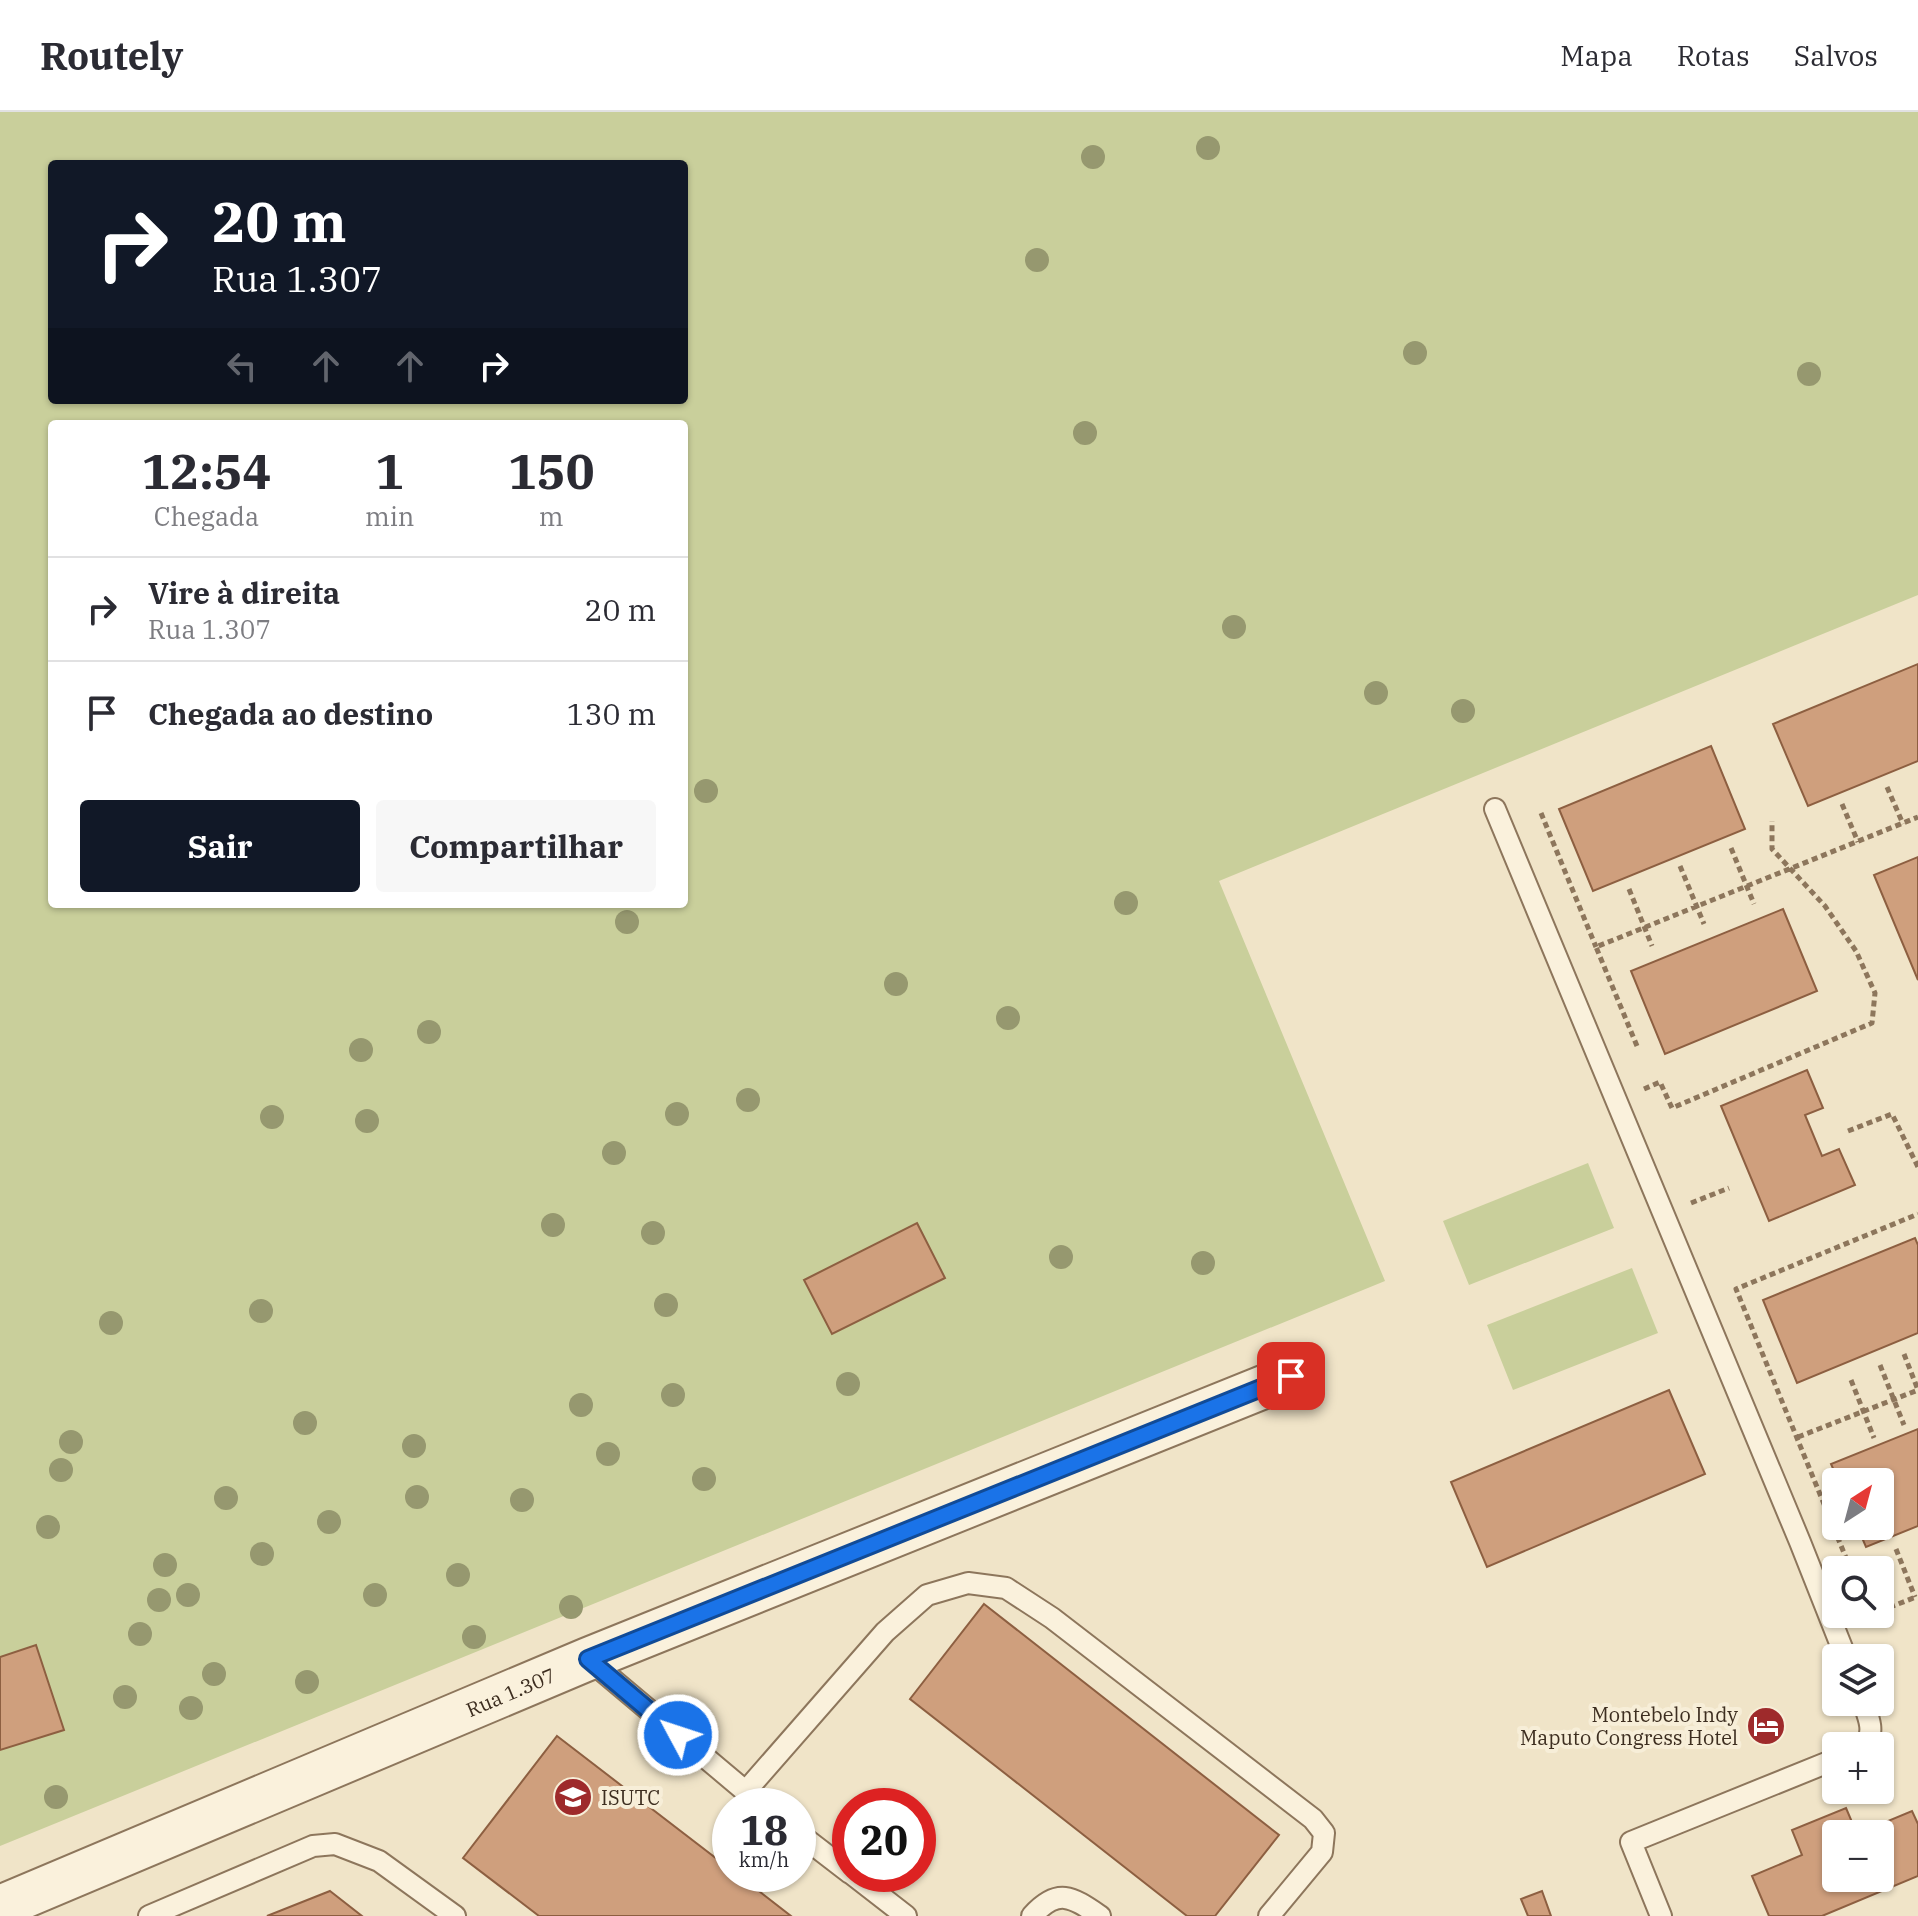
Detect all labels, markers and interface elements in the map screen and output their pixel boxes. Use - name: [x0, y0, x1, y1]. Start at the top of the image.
- text: Routely: [40, 31, 183, 80]
- text: Mapa: [1560, 37, 1633, 74]
- text: Rotas: [1677, 37, 1750, 74]
- text: Salvos: [1794, 37, 1878, 74]
- text: 20 m: [212, 185, 347, 257]
- icon: right: [80, 192, 184, 296]
- text: Rua 1.307: [212, 255, 382, 302]
- icon: left: [220, 344, 264, 388]
- icon: ahead: [304, 344, 348, 388]
- icon: ahead: [388, 344, 432, 388]
- icon: right: [472, 344, 516, 388]
- text: 12:54: [142, 440, 271, 502]
- text: 1: [375, 440, 404, 502]
- text: 150: [508, 440, 594, 502]
- text: Chegada: [154, 499, 259, 533]
- text: min: [365, 499, 414, 533]
- text: m: [539, 499, 564, 533]
- text: Vire à direita: [148, 573, 340, 612]
- icon: right: [80, 587, 124, 631]
- text: 20 m: [584, 590, 656, 629]
- text: Rua 1.307: [148, 612, 271, 646]
- icon: arrive: [80, 691, 124, 735]
- text: Chegada ao destino: [148, 694, 433, 733]
- text: 130 m: [566, 694, 656, 733]
- button: Sair: [80, 800, 360, 892]
- button: Compartilhar: [376, 800, 656, 892]
- pin: [1257, 1342, 1325, 1410]
- icon: arrive: [1269, 1354, 1313, 1398]
- north arrow: [1822, 1468, 1894, 1540]
- map controls: [1822, 1468, 1894, 1892]
- button: search: [1822, 1556, 1894, 1628]
- button: layers: [1822, 1644, 1894, 1716]
- street label: Rua 1.307: [462, 1661, 559, 1723]
- position arrow: [636, 1693, 720, 1777]
- place label: Montebelo Indy Maputo Congress Hotel: [1520, 1701, 1738, 1751]
- hotel icon: Montebelo Indy Maputo Congress Hotel: [1745, 1705, 1787, 1747]
- button: +: [1822, 1732, 1894, 1804]
- school or university icon: ISUTC: [552, 1776, 594, 1818]
- place label: ISUTC: [601, 1784, 660, 1811]
- speed limit sign: 20: [832, 1788, 936, 1892]
- text: 18: [740, 1804, 788, 1856]
- button: −: [1822, 1820, 1894, 1892]
- text: km/h: [739, 1846, 789, 1873]

